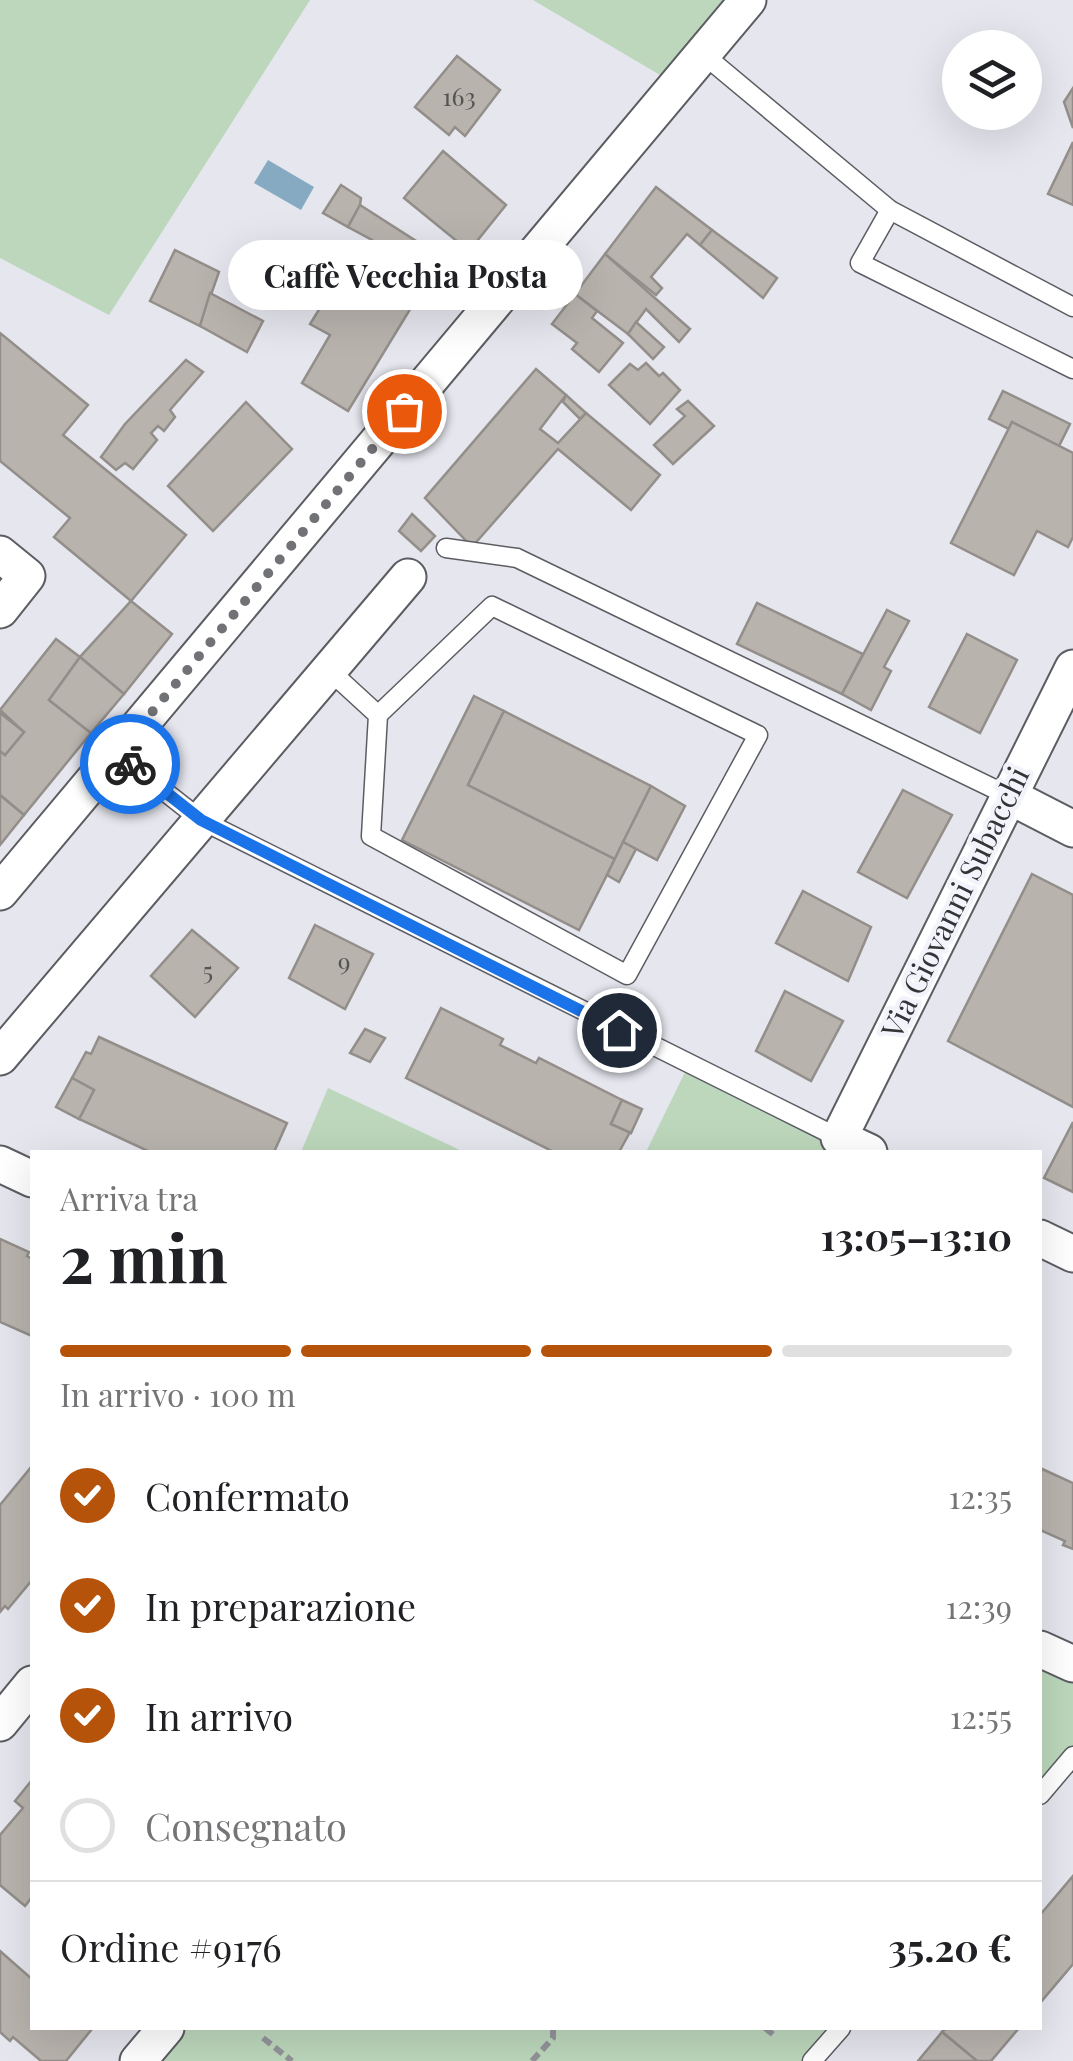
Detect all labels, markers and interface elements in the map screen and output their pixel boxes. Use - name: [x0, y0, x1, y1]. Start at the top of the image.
- map controls: [942, 30, 1042, 130]
- button: layers: [942, 30, 1042, 130]
- house number: 163: [442, 79, 476, 112]
- callout: Caffè Vecchia Posta: [226, 241, 582, 311]
- text: Caffè Vecchia Posta: [263, 253, 548, 296]
- pin: [362, 369, 447, 454]
- icon: bag: [377, 384, 432, 439]
- courier: [80, 714, 180, 814]
- icon: bike: [103, 737, 158, 792]
- street label: Via Giovanni Subacchi: [871, 759, 1037, 1046]
- house number: 9: [338, 944, 350, 977]
- house number: 5: [203, 953, 213, 986]
- pin: [577, 988, 662, 1073]
- icon: home: [592, 1003, 647, 1058]
- text: Arriva tra: [60, 1176, 198, 1219]
- text: 13:05–13:10: [821, 1210, 1012, 1261]
- text: 2 min: [60, 1213, 228, 1299]
- text: In arrivo · 100 m: [60, 1372, 296, 1415]
- icon: check: [60, 1468, 115, 1523]
- text: Confermato: [145, 1470, 350, 1521]
- text: 12:35: [949, 1474, 1012, 1517]
- icon: check: [60, 1578, 115, 1633]
- text: In preparazione: [145, 1580, 416, 1631]
- text: 12:39: [946, 1584, 1012, 1627]
- icon: check: [60, 1688, 115, 1743]
- text: In arrivo: [145, 1690, 293, 1741]
- text: 12:55: [950, 1694, 1012, 1737]
- text: Consegnato: [145, 1800, 347, 1851]
- text: Ordine #9176: [60, 1921, 282, 1972]
- text: 35.20 €: [888, 1921, 1012, 1972]

